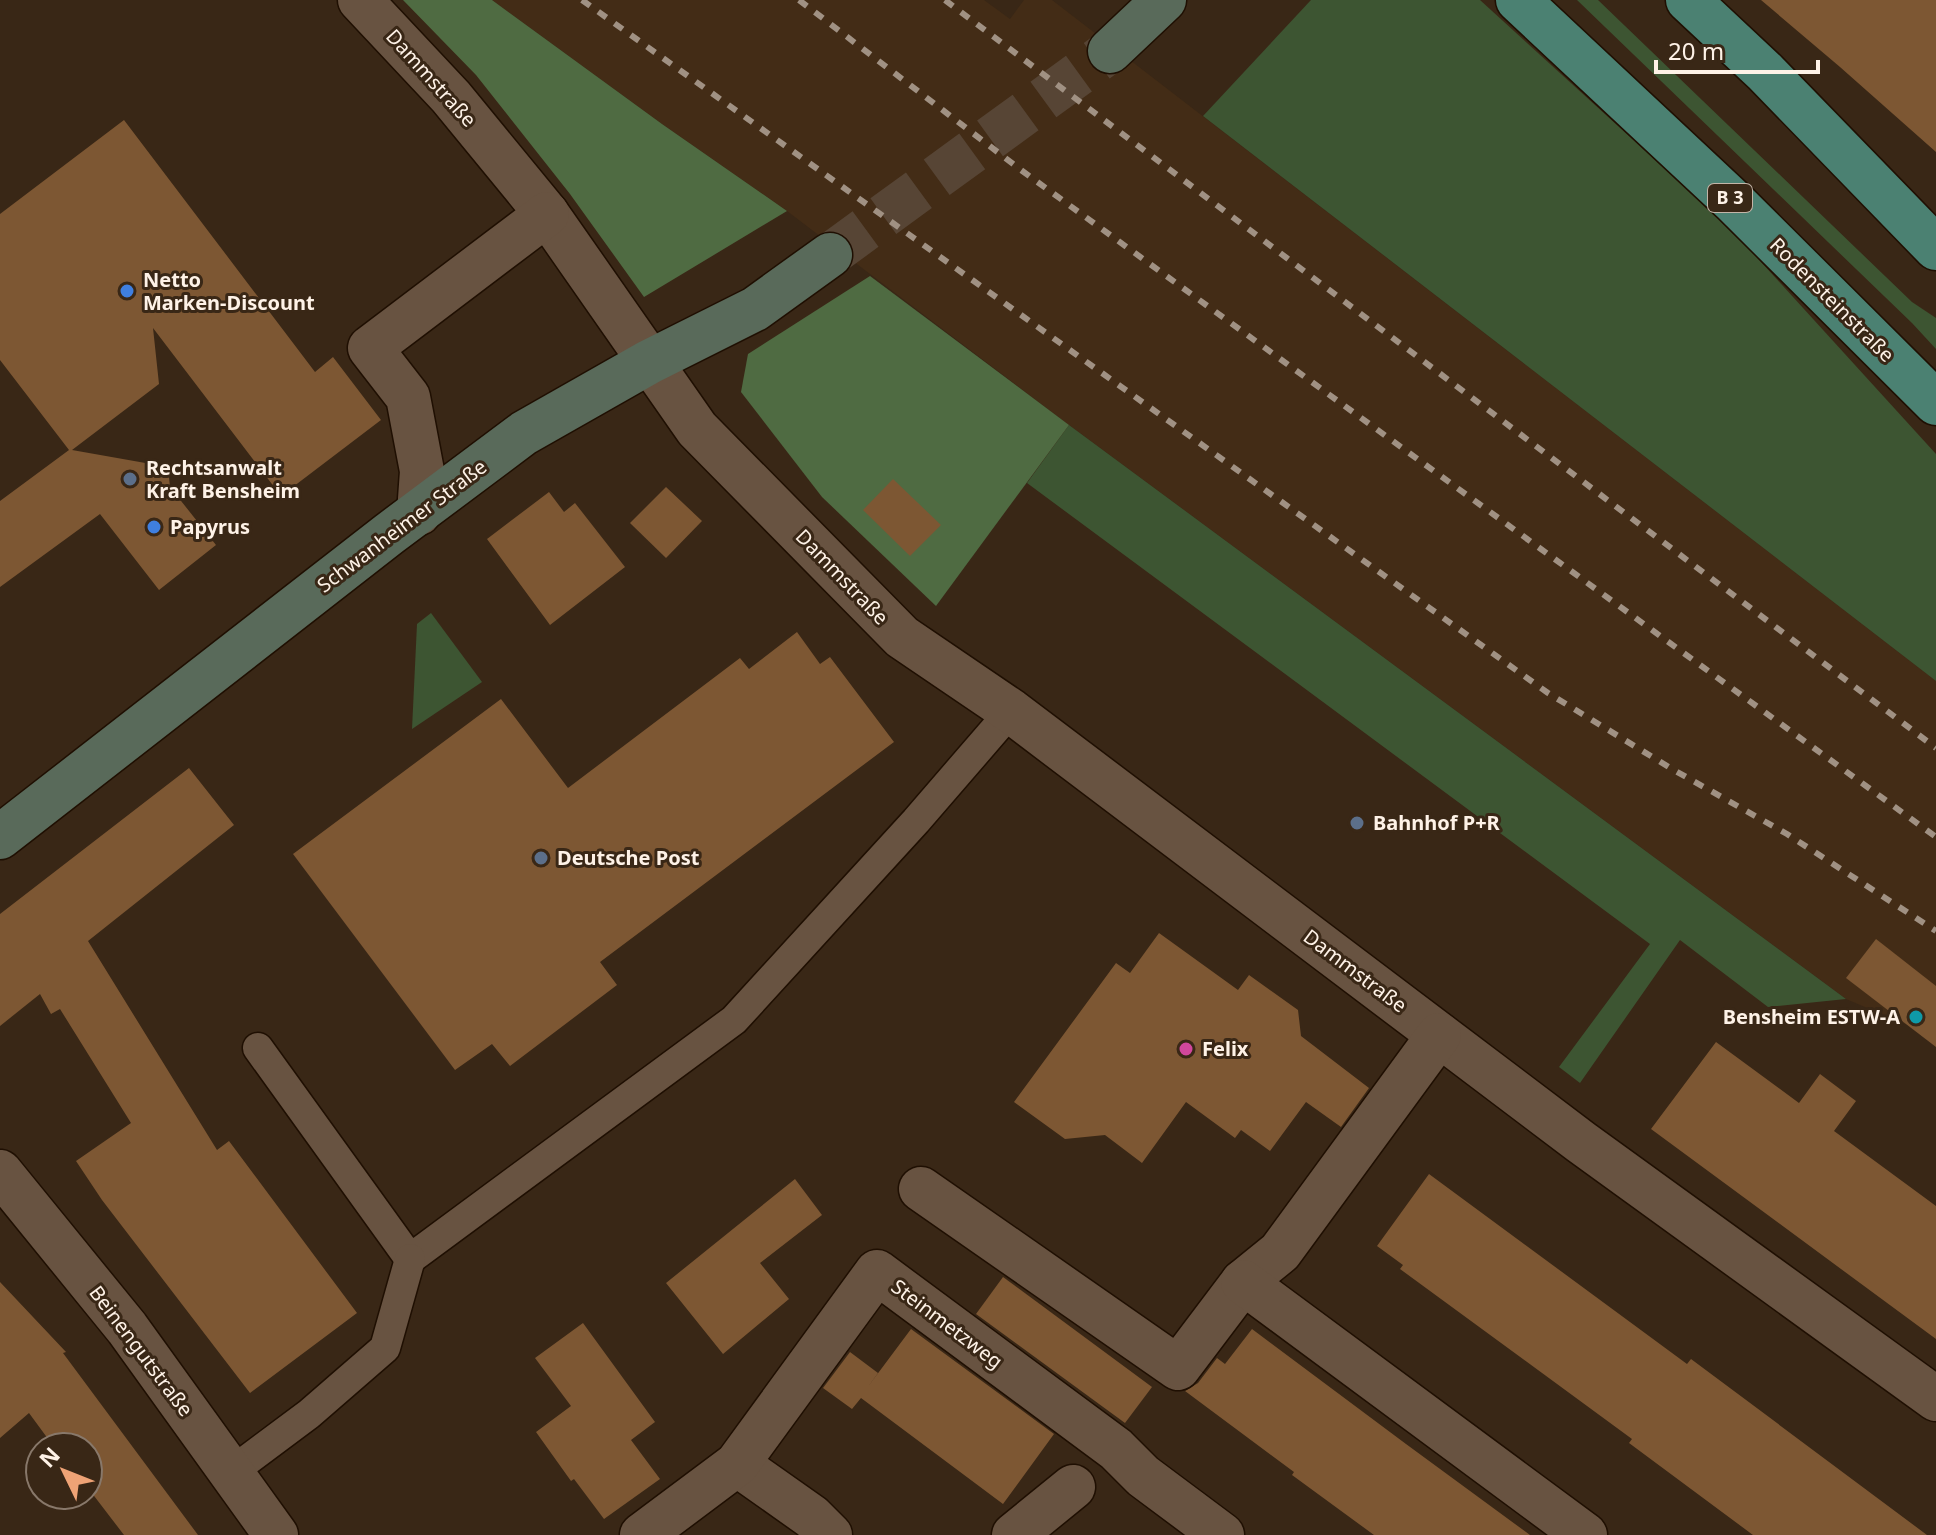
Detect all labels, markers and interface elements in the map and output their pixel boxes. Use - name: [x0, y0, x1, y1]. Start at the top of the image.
- street label: Dammstraße: [380, 23, 483, 132]
- scale bar: [1656, 24, 1818, 74]
- text: 20 m: [1668, 34, 1724, 67]
- road number: B 3: [1708, 184, 1752, 212]
- street label: Rodensteinstraße: [1764, 231, 1901, 368]
- place label: Netto Marken-Discount: [143, 266, 315, 316]
- marker: Netto Marken-Discount: [118, 282, 136, 300]
- street label: Schwanheimer Straße: [311, 453, 492, 598]
- place label: Rechtsanwalt Kraft Bensheim: [146, 454, 300, 504]
- marker: Rechtsanwalt Kraft Bensheim: [121, 470, 139, 488]
- place label: Papyrus: [170, 513, 250, 540]
- marker: Papyrus: [145, 518, 163, 536]
- street label: Dammstraße: [790, 523, 895, 630]
- place label: Bahnhof P+R: [1373, 809, 1501, 836]
- marker: Bahnhof P+R: [1348, 814, 1366, 832]
- place label: Deutsche Post: [557, 844, 700, 871]
- marker: Deutsche Post: [532, 849, 550, 867]
- street label: Dammstraße: [1298, 923, 1413, 1018]
- place label: Bensheim ESTW-A: [1723, 1003, 1900, 1030]
- marker: Bensheim ESTW-A: [1907, 1008, 1925, 1026]
- place label: Felix: [1202, 1035, 1249, 1062]
- marker: Felix: [1177, 1040, 1195, 1058]
- street label: Steinmetzweg: [886, 1273, 1008, 1374]
- street label: Beinengutstraße: [83, 1280, 199, 1422]
- north arrow: [24, 1431, 104, 1511]
- text: N: [32, 1440, 66, 1473]

